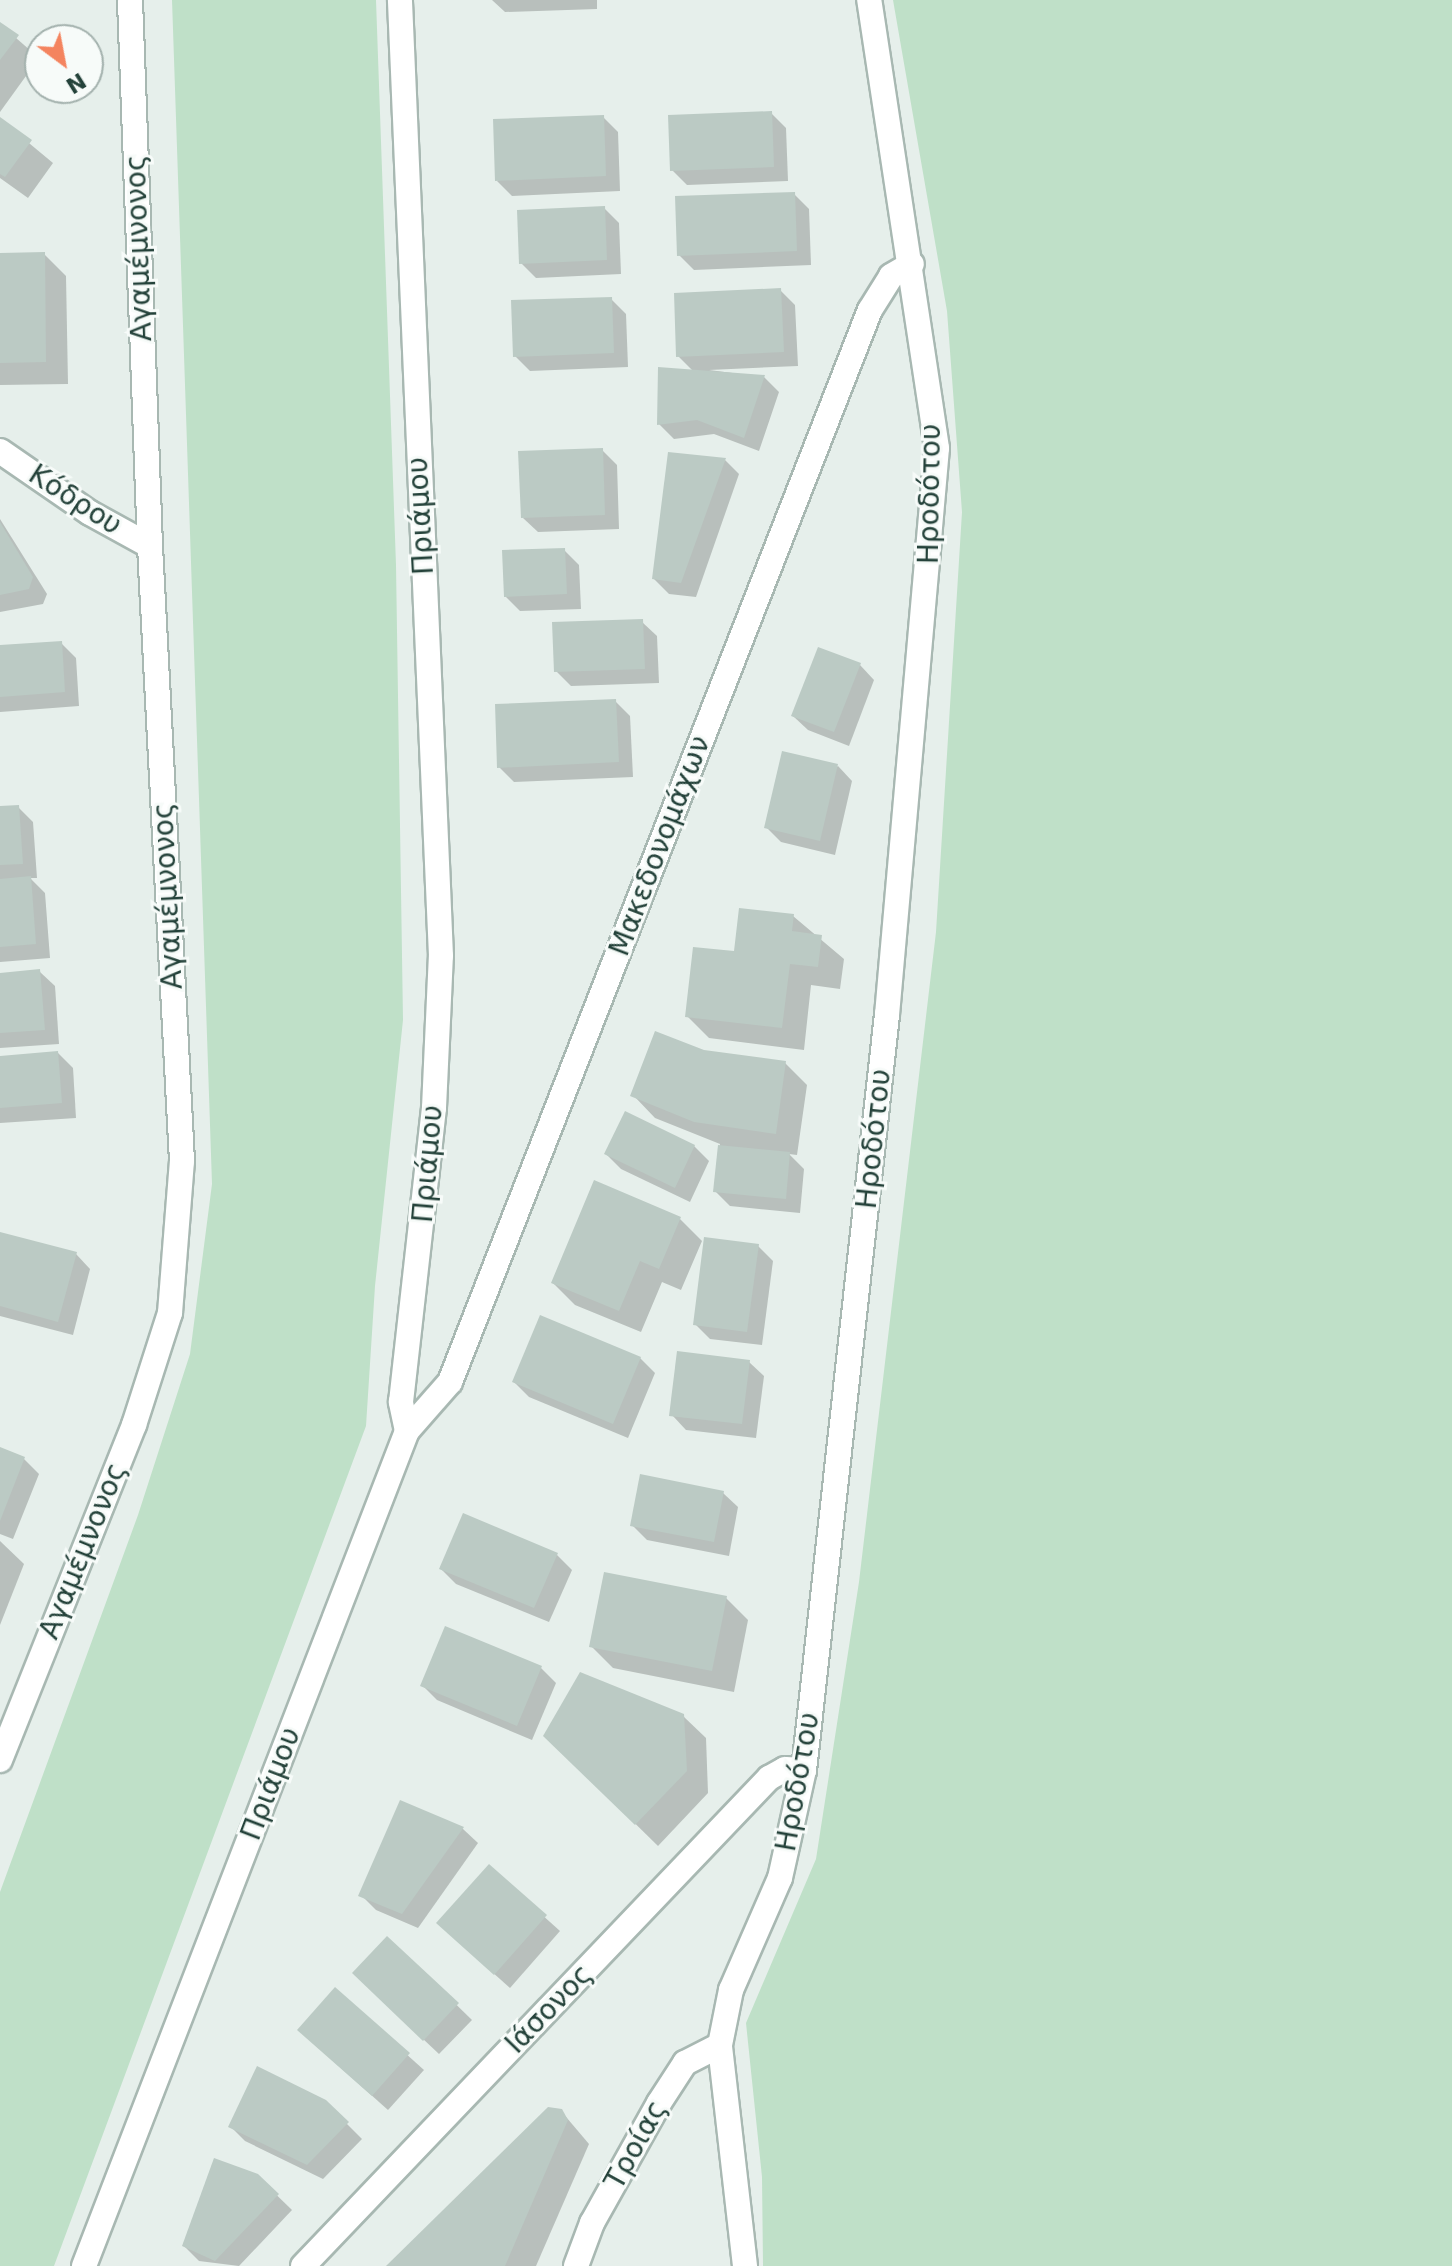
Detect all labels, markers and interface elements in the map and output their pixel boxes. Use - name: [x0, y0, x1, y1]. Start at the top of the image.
- north arrow: [24, 24, 104, 104]
- text: N: [61, 68, 90, 99]
- street label: Αγαμέμνονος: [119, 154, 159, 342]
- street label: Ηροδότου: [912, 424, 948, 564]
- street label: Πριάμου: [401, 456, 441, 576]
- street label: Κόδρου: [22, 458, 128, 542]
- street label: Μακεδονομάχων: [603, 731, 717, 961]
- street label: Αγαμέμνονος: [146, 802, 190, 990]
- street label: Ηροδότου: [850, 1067, 898, 1211]
- street label: Πριάμου: [406, 1104, 450, 1224]
- street label: Αγαμέμνονος: [32, 1458, 134, 1644]
- street label: Ηροδότου: [769, 1710, 827, 1854]
- street label: Πριάμου: [234, 1723, 308, 1845]
- street label: Ιάσονος: [498, 1957, 600, 2061]
- street label: Τροίας: [598, 2095, 674, 2195]

